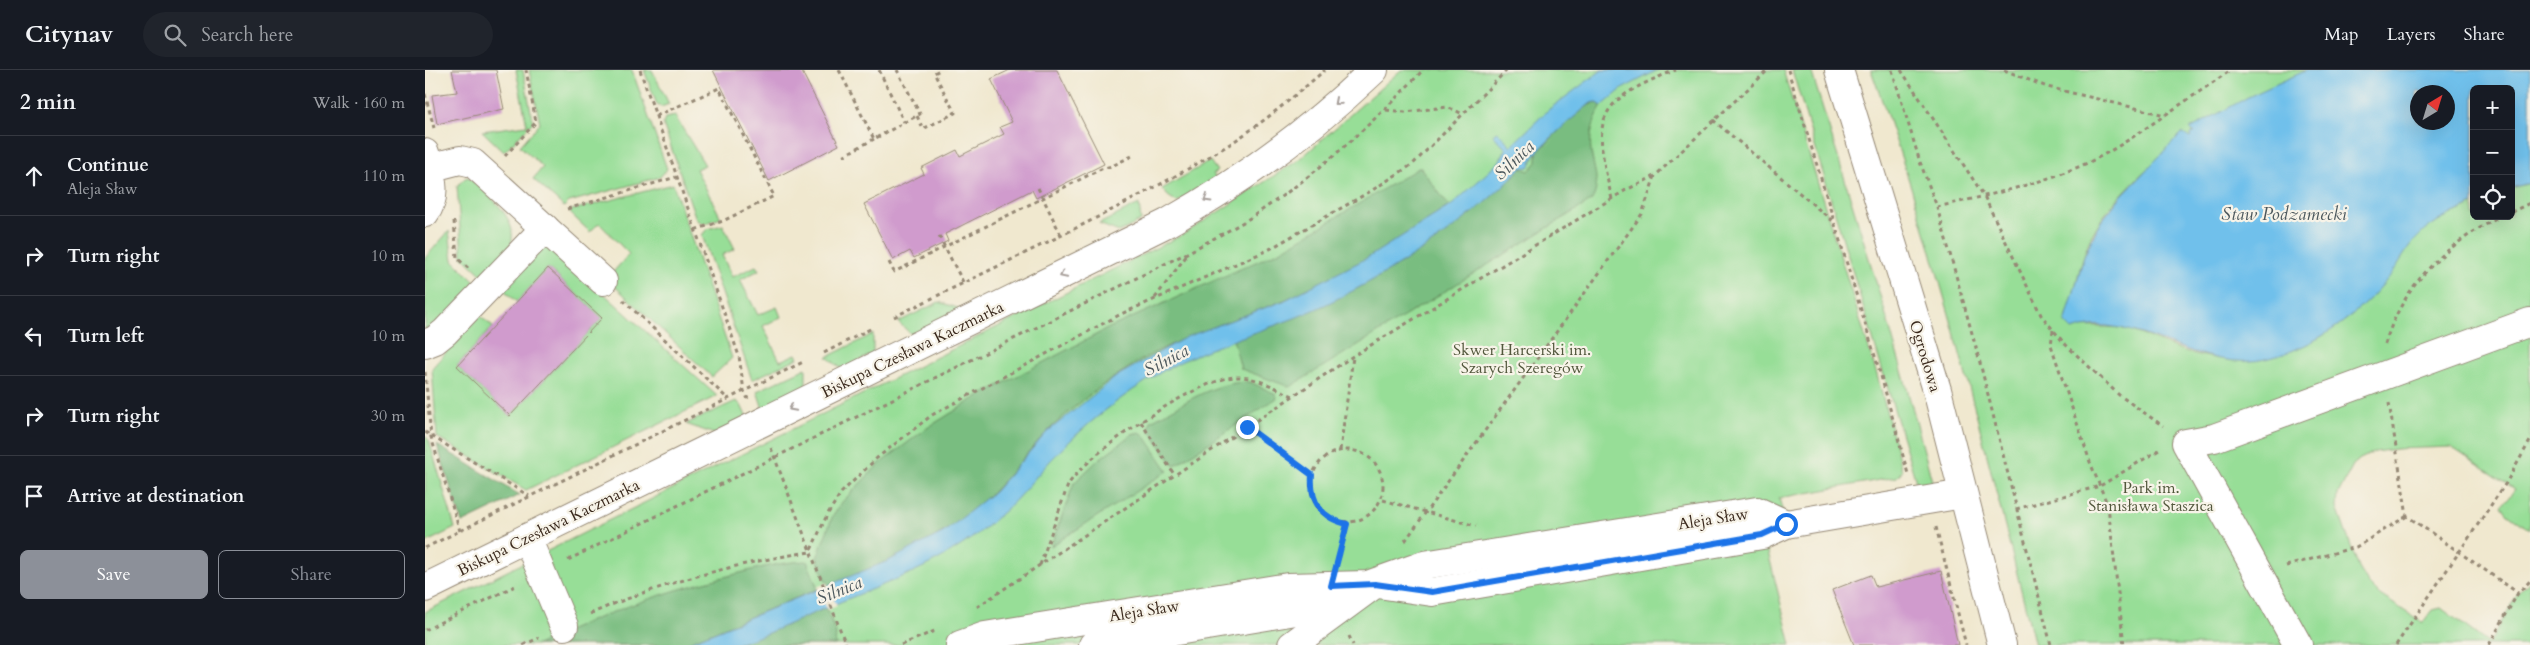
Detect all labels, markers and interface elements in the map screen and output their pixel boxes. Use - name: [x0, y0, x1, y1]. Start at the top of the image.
- search box: [143, 12, 493, 57]
- text: Citynav: [25, 18, 113, 51]
- icon: search: [161, 21, 189, 49]
- text: Search here: [201, 22, 293, 48]
- text: Map: [2324, 22, 2359, 47]
- text: Layers: [2387, 22, 2436, 47]
- text: Share: [2464, 22, 2505, 47]
- north arrow: [2410, 85, 2455, 130]
- map controls: [2470, 85, 2515, 220]
- button: +: [2470, 85, 2515, 130]
- text: 2 min: [20, 88, 76, 117]
- text: Walk · 160 m: [313, 92, 405, 114]
- one-way arrow: [1334, 97, 1343, 106]
- button: −: [2470, 130, 2515, 175]
- water label: Silnica: [1489, 135, 1540, 186]
- text: Continue: [67, 152, 149, 178]
- icon: ahead: [20, 162, 48, 190]
- text: 110 m: [363, 165, 405, 187]
- button: locate: [2470, 175, 2515, 220]
- text: Aleja Sław: [67, 178, 138, 200]
- one-way arrow: [1204, 193, 1213, 203]
- water label: Staw Podzamecki: [2221, 202, 2348, 227]
- icon: right: [20, 242, 48, 270]
- text: Turn right: [67, 243, 159, 269]
- text: 10 m: [371, 245, 405, 267]
- one-way arrow: [1059, 268, 1068, 279]
- street label: Biskupa Czesława Kaczmarka: [818, 296, 1007, 404]
- street label: Ogrodowa: [1904, 318, 1946, 395]
- icon: left: [20, 322, 48, 350]
- text: Turn left: [67, 323, 144, 349]
- text: 10 m: [371, 325, 405, 347]
- water label: Silnica: [1139, 338, 1193, 383]
- park label: Skwer Harcerski im. Szarych Szeregów: [1453, 339, 1591, 379]
- icon: right: [20, 402, 48, 430]
- one-way arrow: [788, 402, 797, 412]
- text: Turn right: [67, 403, 159, 429]
- text: 30 m: [371, 405, 405, 427]
- route end: [1236, 416, 1259, 439]
- street label: Biskupa Czesława Kaczmarka: [454, 474, 643, 582]
- park label: Park im. Stanisława Staszica: [2088, 477, 2214, 517]
- icon: arrive: [20, 482, 48, 510]
- text: Arrive at destination: [67, 483, 244, 509]
- street label: Aleja Sław: [1677, 503, 1750, 535]
- route start: [1775, 513, 1798, 536]
- button: Save: [20, 550, 208, 599]
- button: Share: [218, 550, 405, 599]
- water label: Silnica: [813, 570, 866, 611]
- street label: Aleja Sław: [1108, 595, 1181, 627]

